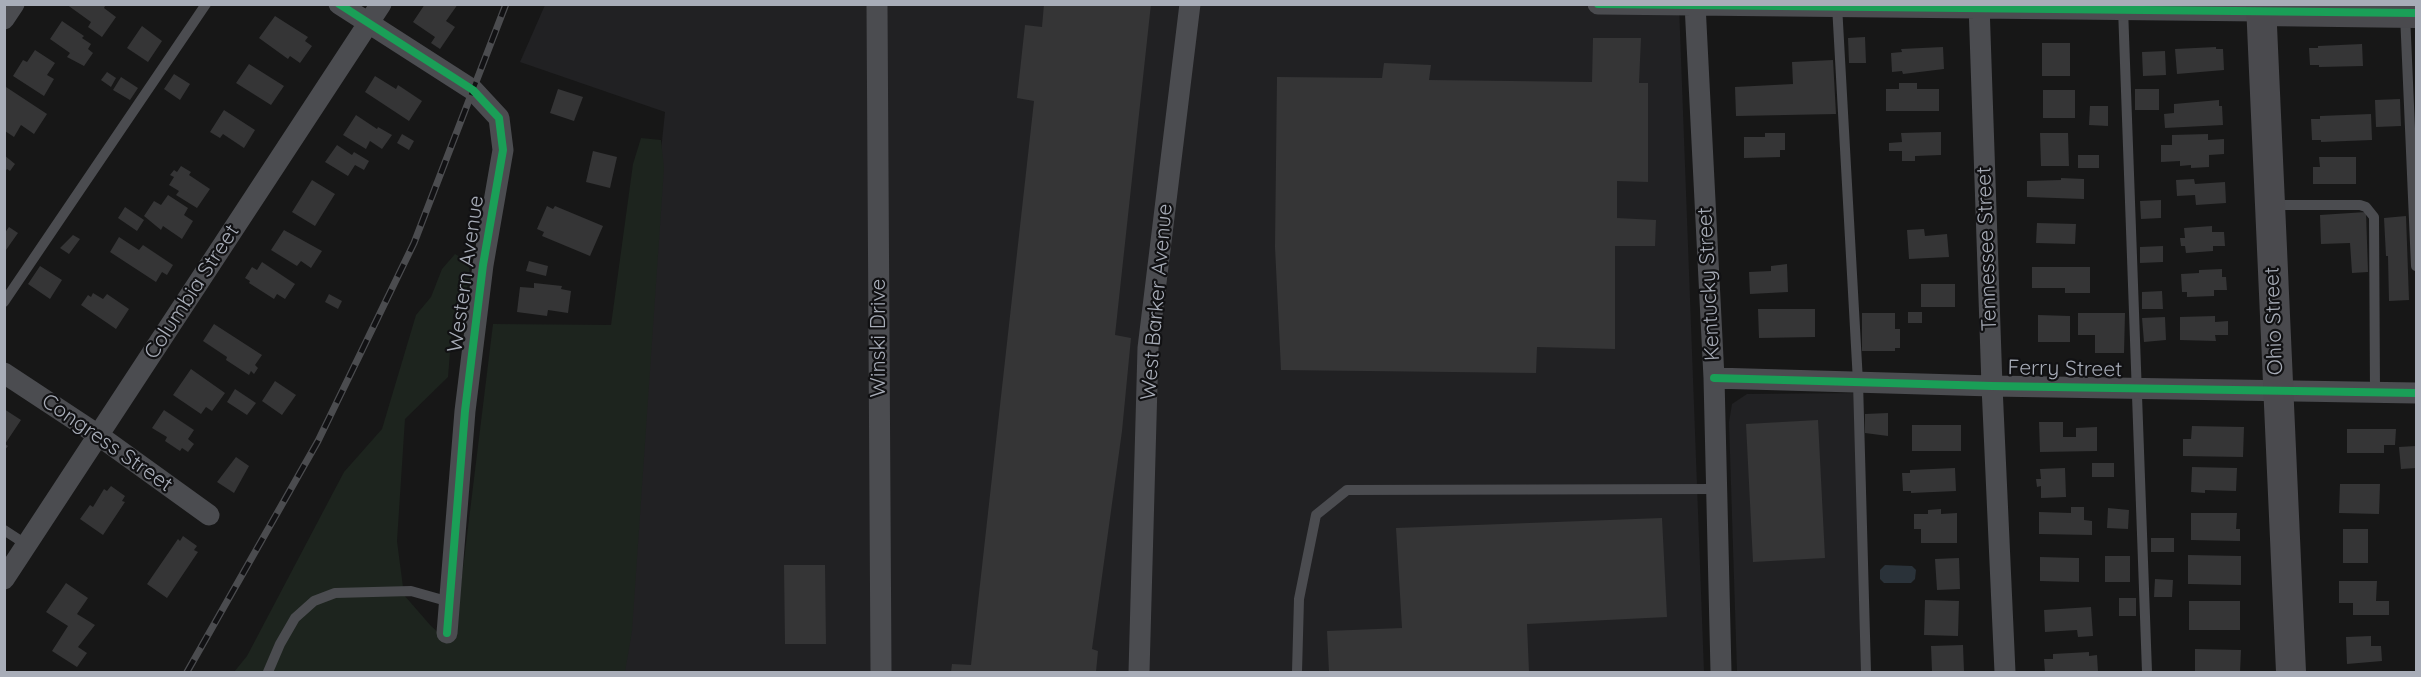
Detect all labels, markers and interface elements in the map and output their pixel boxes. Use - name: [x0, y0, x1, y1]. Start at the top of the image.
- street label: Tennessee Street: [1972, 166, 2002, 332]
- street label: Western Avenue: [443, 194, 489, 354]
- street label: West Barker Avenue: [1136, 203, 1178, 401]
- street label: Kentucky Street: [1692, 206, 1726, 362]
- street label: Columbia Street: [139, 220, 245, 364]
- street label: Ohio Street: [2260, 266, 2288, 376]
- street label: Winski Drive: [866, 279, 892, 397]
- street label: Ferry Street: [2007, 355, 2123, 383]
- street label: Congress Street: [37, 389, 177, 497]

